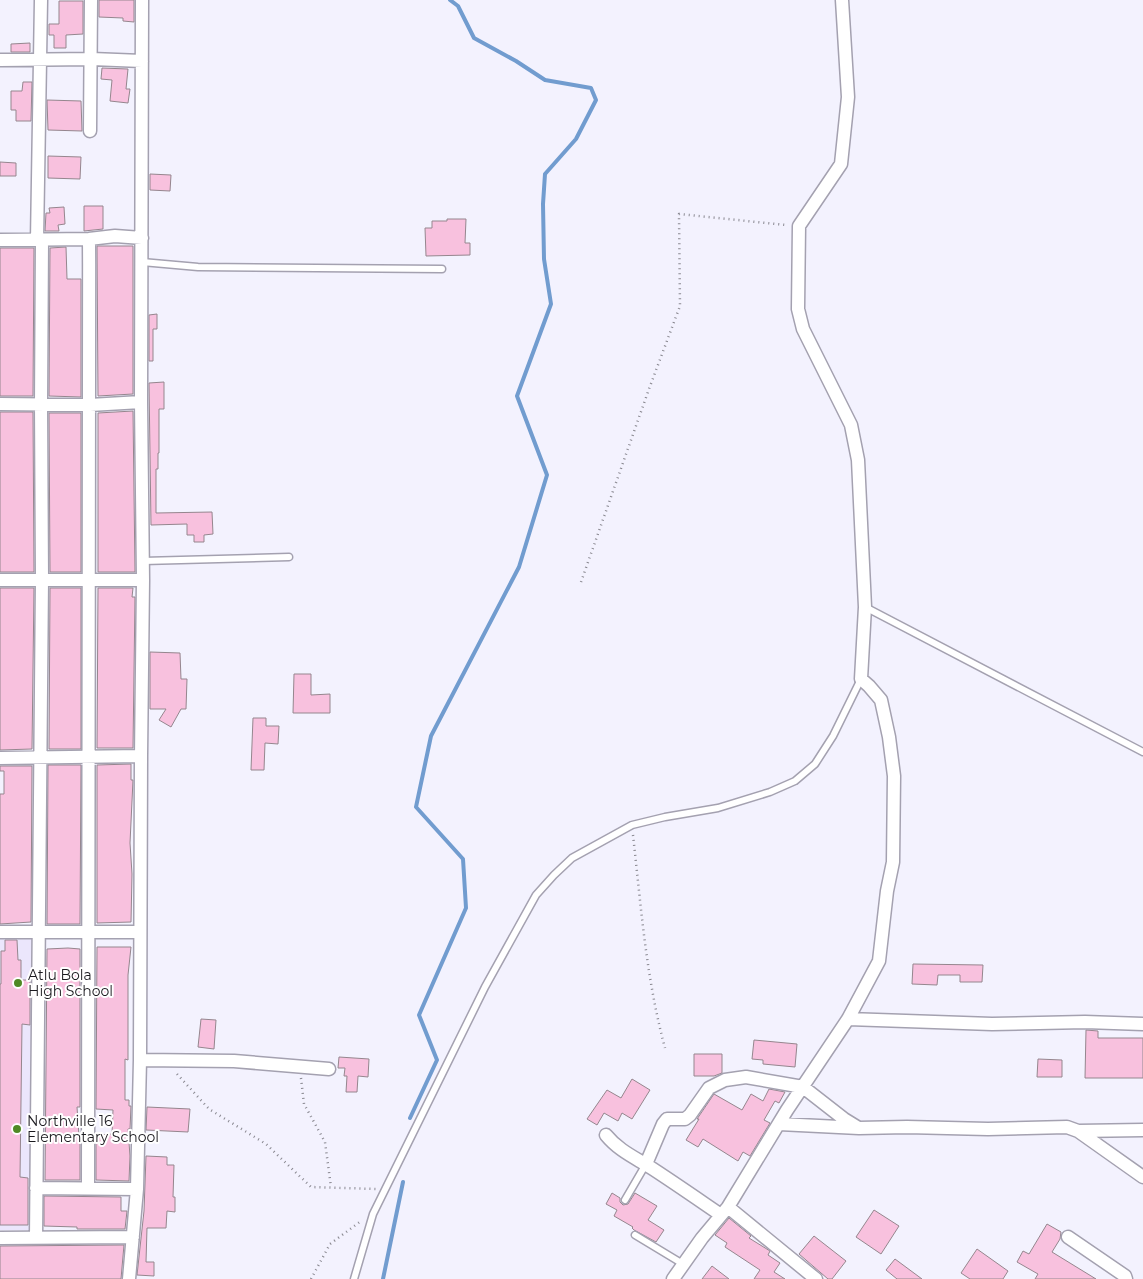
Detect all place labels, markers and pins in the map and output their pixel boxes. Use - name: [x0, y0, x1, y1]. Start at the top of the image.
- place label: Atlu Bola High School: [28, 966, 113, 1000]
- marker: Atlu Bola High School: [12, 977, 24, 989]
- place label: Northville 16 Elementary School: [27, 1112, 159, 1146]
- marker: Northville 16 Elementary School: [11, 1123, 23, 1135]

